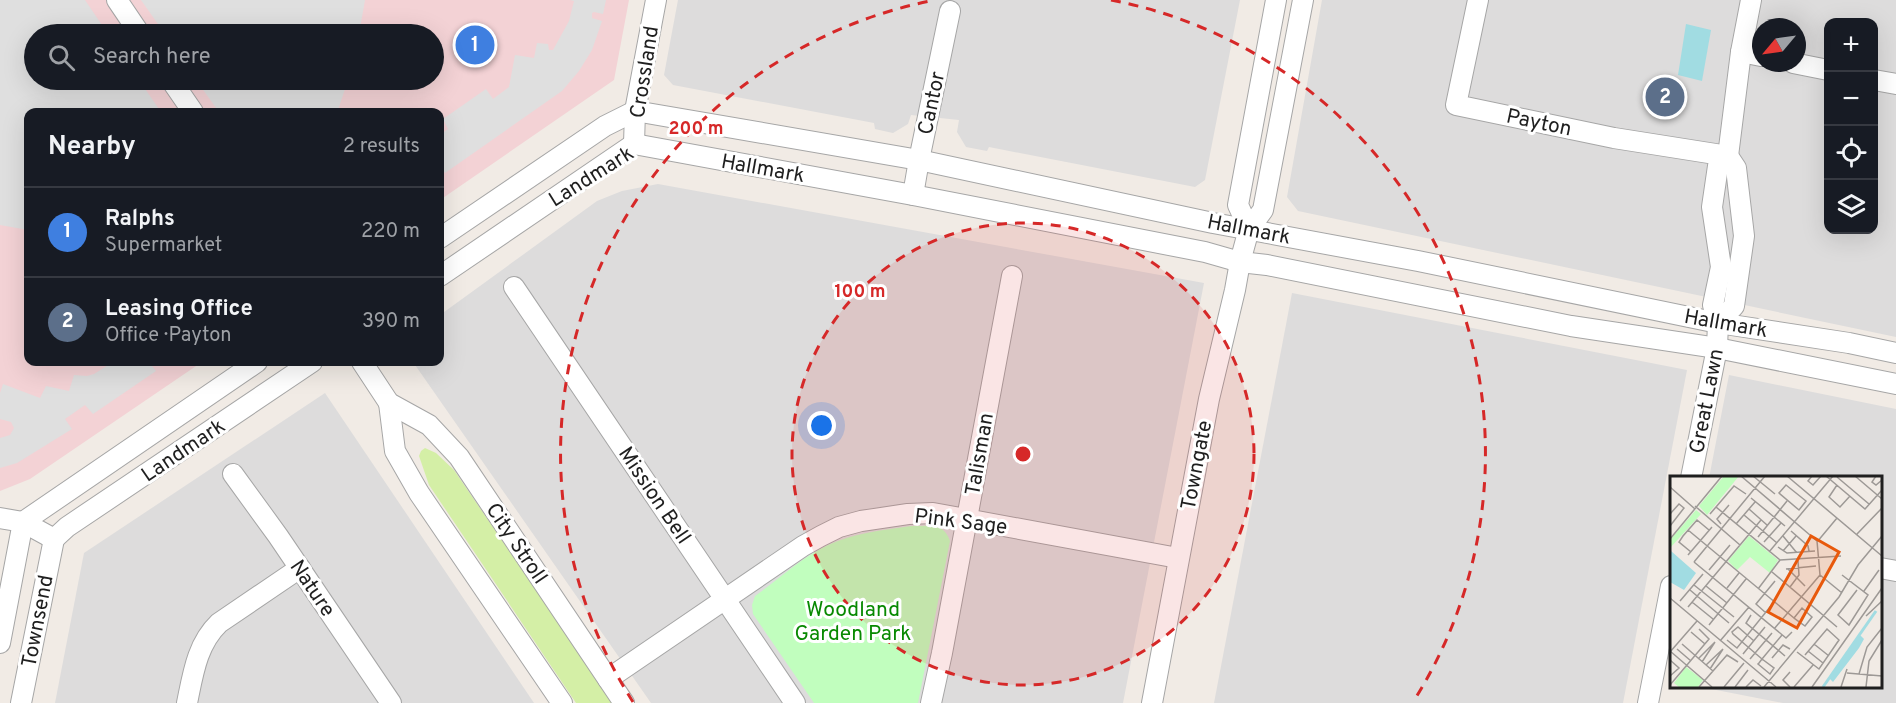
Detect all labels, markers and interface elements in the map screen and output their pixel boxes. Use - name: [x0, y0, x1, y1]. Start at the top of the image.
- north arrow: [1752, 18, 1806, 72]
- map controls: [1824, 18, 1878, 234]
- button: +: [1824, 18, 1878, 72]
- pin: 1: [456, 22, 494, 68]
- search box: [24, 24, 444, 90]
- street label: Crossland: [625, 24, 666, 120]
- icon: search: [45, 41, 78, 74]
- text: Search here: [93, 44, 211, 71]
- street label: Cantor: [913, 69, 952, 137]
- button: −: [1824, 72, 1878, 126]
- pin: 2: [1646, 74, 1684, 120]
- street label: Payton: [1503, 103, 1574, 144]
- text: 200 m: [668, 118, 724, 141]
- button: locate: [1824, 126, 1878, 180]
- text: Nearby: [48, 131, 136, 164]
- text: 2 results: [343, 134, 420, 160]
- street label: Landmark: [544, 141, 639, 214]
- street label: Hallmark: [719, 149, 807, 190]
- button: layers: [1824, 180, 1878, 234]
- text: Ralphs: [105, 206, 175, 233]
- street label: Hallmark: [1205, 209, 1293, 252]
- text: 1: [64, 219, 72, 245]
- text: 220 m: [361, 219, 420, 245]
- text: Supermarket: [105, 233, 222, 259]
- text: 100 m: [834, 281, 886, 304]
- text: Leasing Office: [105, 296, 253, 323]
- street label: Hallmark: [1682, 304, 1770, 345]
- text: 2: [61, 309, 74, 335]
- text: 390 m: [362, 309, 420, 335]
- text: Office · Payton: [105, 323, 232, 349]
- street label: Great Lawn: [1684, 347, 1731, 456]
- your location: [807, 411, 836, 440]
- street label: Talisman: [960, 411, 1001, 498]
- street label: Landmark: [137, 413, 231, 489]
- street label: Towngate: [1176, 418, 1219, 512]
- street label: Mission Bell: [611, 442, 696, 550]
- centre of rings: [1013, 444, 1033, 464]
- inset map: [1670, 476, 1881, 688]
- street label: City Stroll: [479, 498, 553, 590]
- street label: Pink Sage: [913, 503, 1009, 542]
- street label: Nature: [283, 555, 341, 623]
- street label: Townsend: [16, 573, 61, 670]
- park label: Woodland Garden Park: [795, 597, 911, 648]

